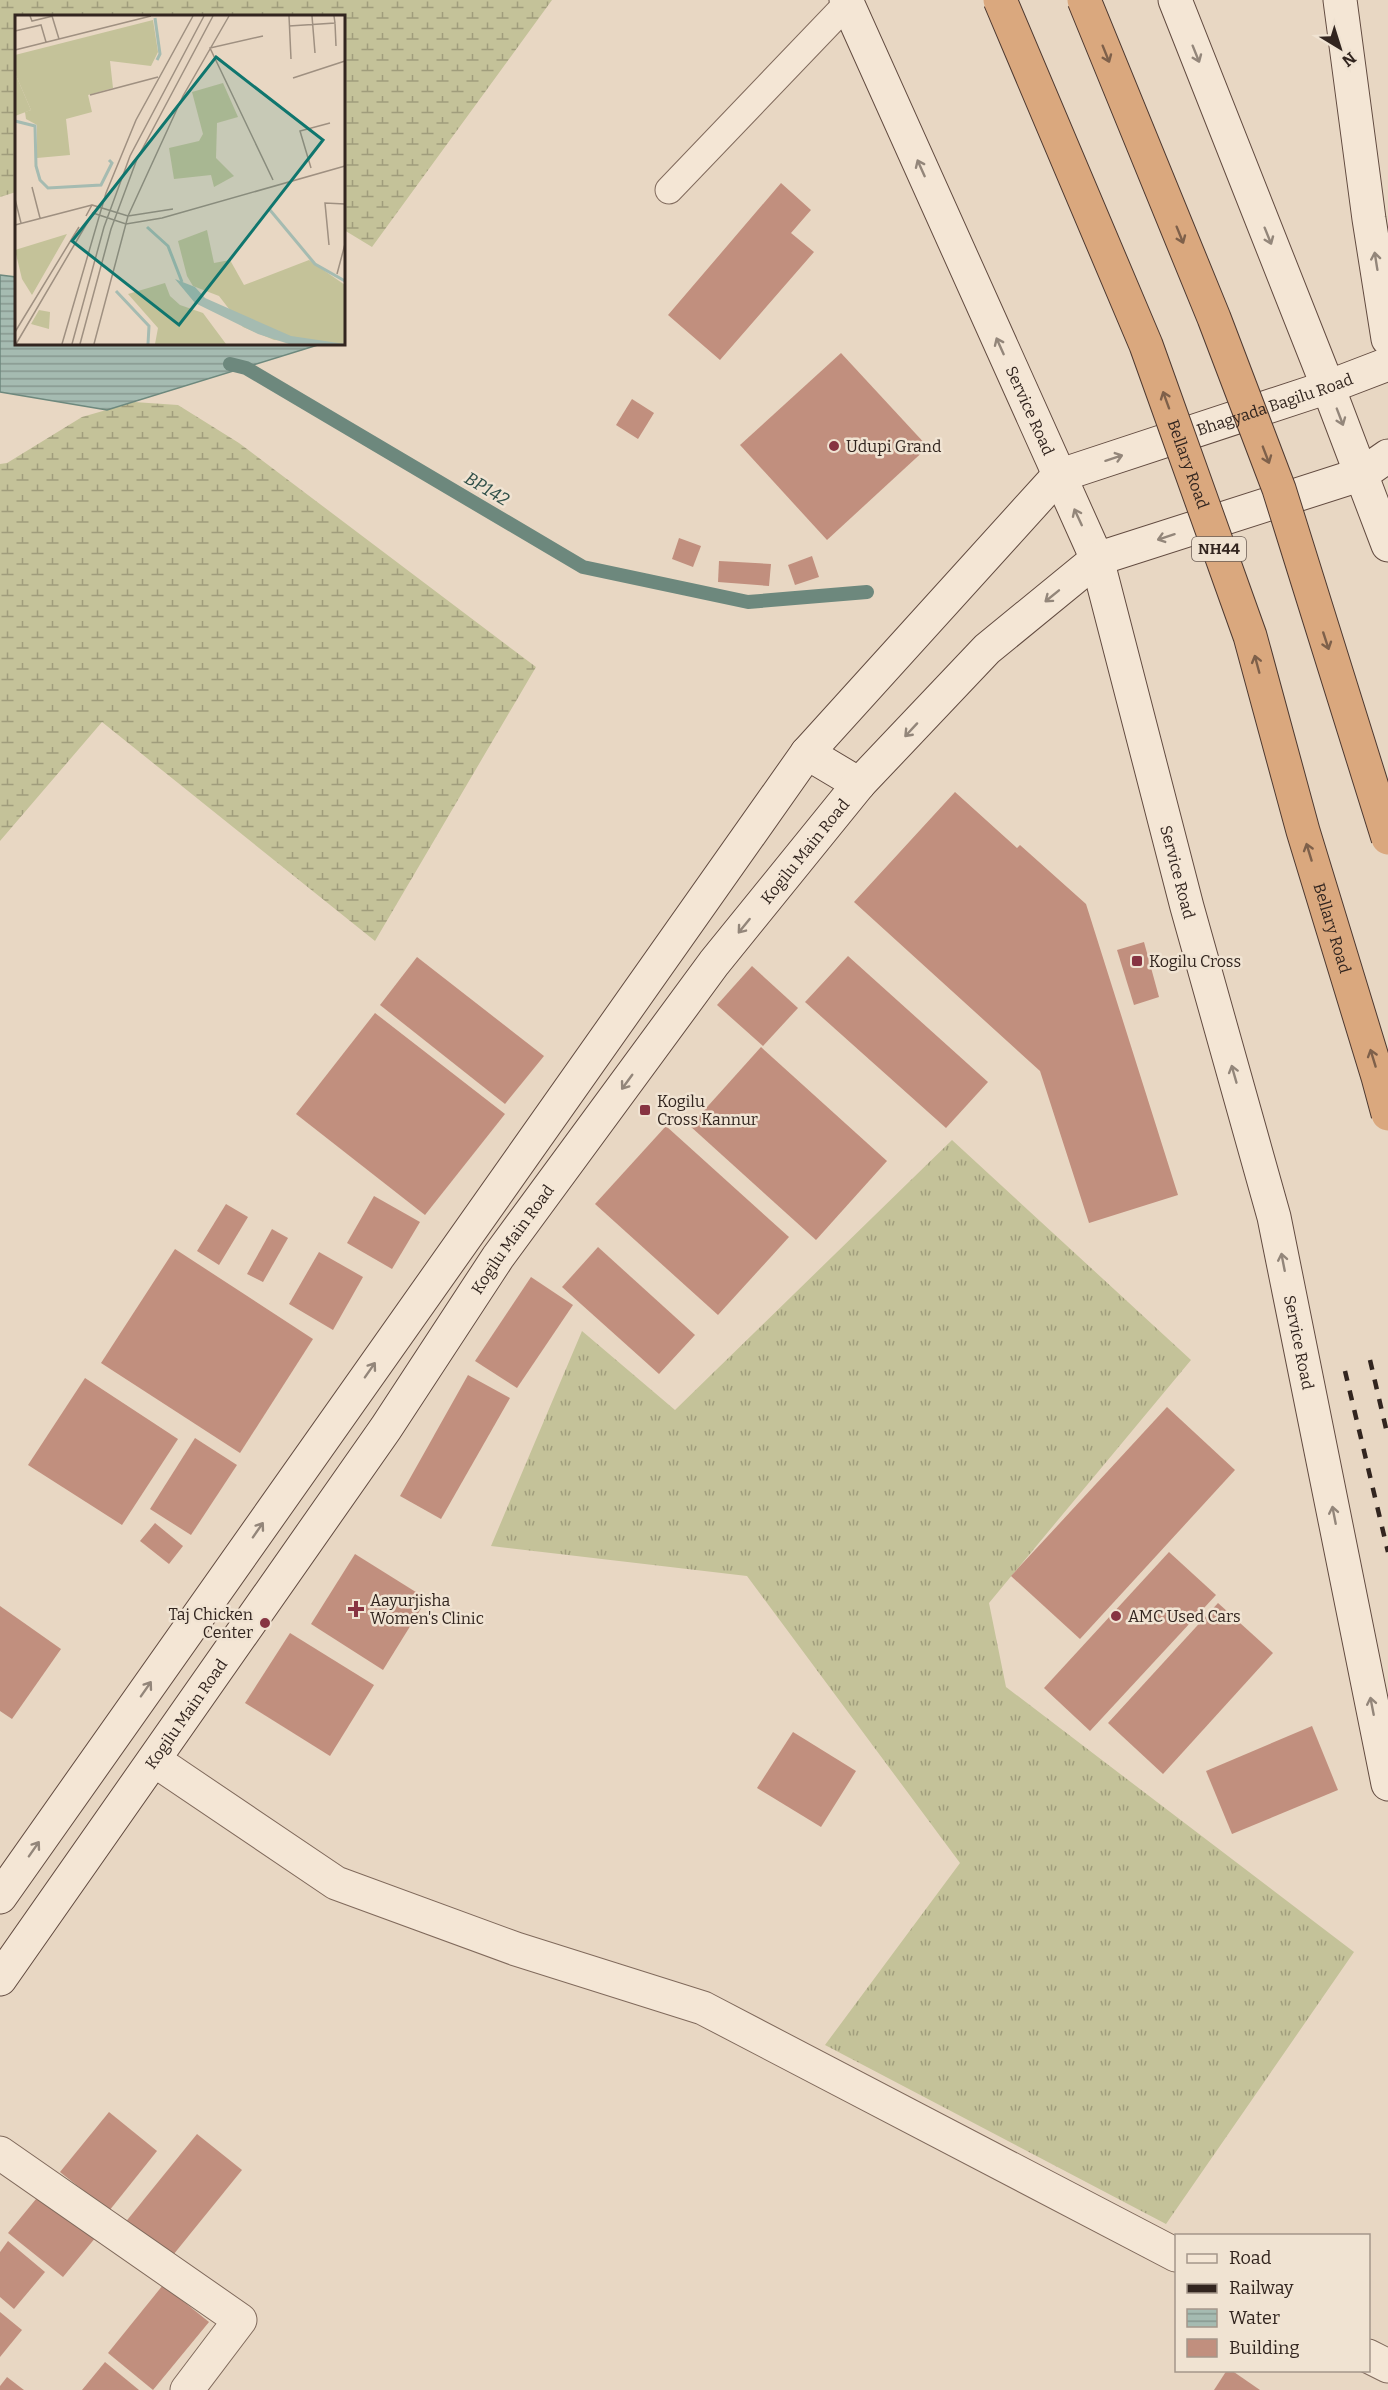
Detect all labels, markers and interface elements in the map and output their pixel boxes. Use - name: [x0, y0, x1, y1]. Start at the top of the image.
- inset map: [15, 15, 345, 345]
- north arrow: [1310, 18, 1370, 78]
- one-way arrow: [1101, 44, 1112, 63]
- one-way arrow: [1191, 45, 1202, 63]
- text: N: [1338, 48, 1360, 71]
- one-way arrow: [915, 159, 926, 178]
- one-way arrow: [1175, 225, 1186, 243]
- one-way arrow: [1263, 226, 1274, 244]
- one-way arrow: [1370, 251, 1381, 271]
- one-way arrow: [994, 337, 1005, 355]
- street label: Service Road: [1002, 363, 1059, 459]
- street label: Bhagyada Bagilu Road: [1194, 369, 1356, 439]
- one-way arrow: [1159, 391, 1170, 410]
- one-way arrow: [1335, 407, 1346, 426]
- street label: Bellary Road: [1164, 417, 1213, 512]
- place label: Udupi Grand: [846, 437, 942, 456]
- marker: Udupi Grand: [827, 439, 841, 453]
- one-way arrow: [1262, 446, 1273, 464]
- one-way arrow: [1104, 451, 1123, 462]
- water label: BP142: [461, 467, 514, 511]
- one-way arrow: [1071, 509, 1083, 527]
- one-way arrow: [1157, 532, 1176, 543]
- road number: NH44: [1192, 537, 1246, 561]
- one-way arrow: [1044, 589, 1060, 602]
- one-way arrow: [1321, 631, 1332, 650]
- one-way arrow: [1251, 654, 1263, 673]
- one-way arrow: [903, 722, 918, 737]
- street label: Kogilu Main Road: [756, 794, 853, 907]
- street label: Service Road: [1157, 823, 1199, 921]
- one-way arrow: [1303, 843, 1314, 862]
- street label: Bellary Road: [1310, 880, 1355, 976]
- one-way arrow: [737, 918, 750, 934]
- place label: Kogilu Cross: [1149, 952, 1241, 971]
- marker: Kogilu Cross: [1130, 954, 1144, 968]
- one-way arrow: [1366, 1049, 1377, 1068]
- one-way arrow: [1228, 1065, 1239, 1084]
- one-way arrow: [621, 1074, 633, 1090]
- place label: Kogilu Cross Kannur: [657, 1092, 758, 1129]
- marker: Kogilu Cross Kannur: [638, 1103, 652, 1117]
- street label: Kogilu Main Road: [467, 1180, 558, 1297]
- one-way arrow: [1277, 1253, 1288, 1273]
- street label: Service Road: [1280, 1293, 1318, 1392]
- one-way arrow: [364, 1363, 376, 1379]
- one-way arrow: [1328, 1506, 1339, 1526]
- one-way arrow: [252, 1522, 264, 1538]
- place label: Aayurjisha Women's Clinic: [370, 1591, 484, 1628]
- marker: Aayurjisha Women's Clinic: [347, 1600, 365, 1618]
- place label: Taj Chicken Center: [168, 1605, 253, 1642]
- place label: AMC Used Cars: [1128, 1607, 1241, 1626]
- marker: AMC Used Cars: [1109, 1609, 1123, 1623]
- marker: Taj Chicken Center: [258, 1616, 272, 1630]
- street label: Kogilu Main Road: [141, 1655, 231, 1772]
- one-way arrow: [140, 1682, 152, 1698]
- one-way arrow: [1366, 1697, 1377, 1717]
- one-way arrow: [28, 1841, 40, 1857]
- legend: [1175, 2234, 1370, 2372]
- text: Road: [1229, 2247, 1272, 2269]
- text: Railway: [1229, 2277, 1294, 2299]
- text: Water: [1229, 2307, 1280, 2329]
- text: Building: [1229, 2337, 1300, 2359]

